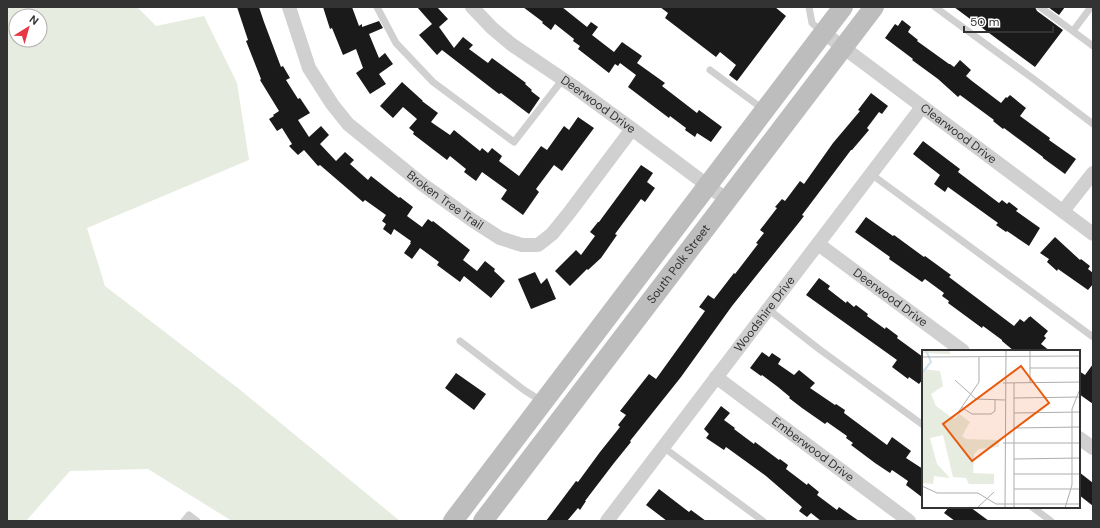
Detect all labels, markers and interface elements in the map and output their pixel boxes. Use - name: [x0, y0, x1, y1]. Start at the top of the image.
- north arrow: [8, 8, 48, 48]
- scale bar: [964, 8, 1053, 34]
- text: N: [27, 12, 41, 28]
- text: 50 m: [970, 14, 999, 30]
- street label: Deerwood Drive: [558, 72, 639, 137]
- street label: Clearwood Drive: [917, 100, 1000, 167]
- street label: Broken Tree Trail: [404, 167, 486, 233]
- street label: South Polk Street: [643, 221, 714, 307]
- street label: Deerwood Drive: [850, 265, 931, 330]
- street label: Woodshire Drive: [730, 273, 799, 355]
- inset map: [922, 350, 1080, 508]
- street label: Emberwood Drive: [769, 413, 857, 485]

